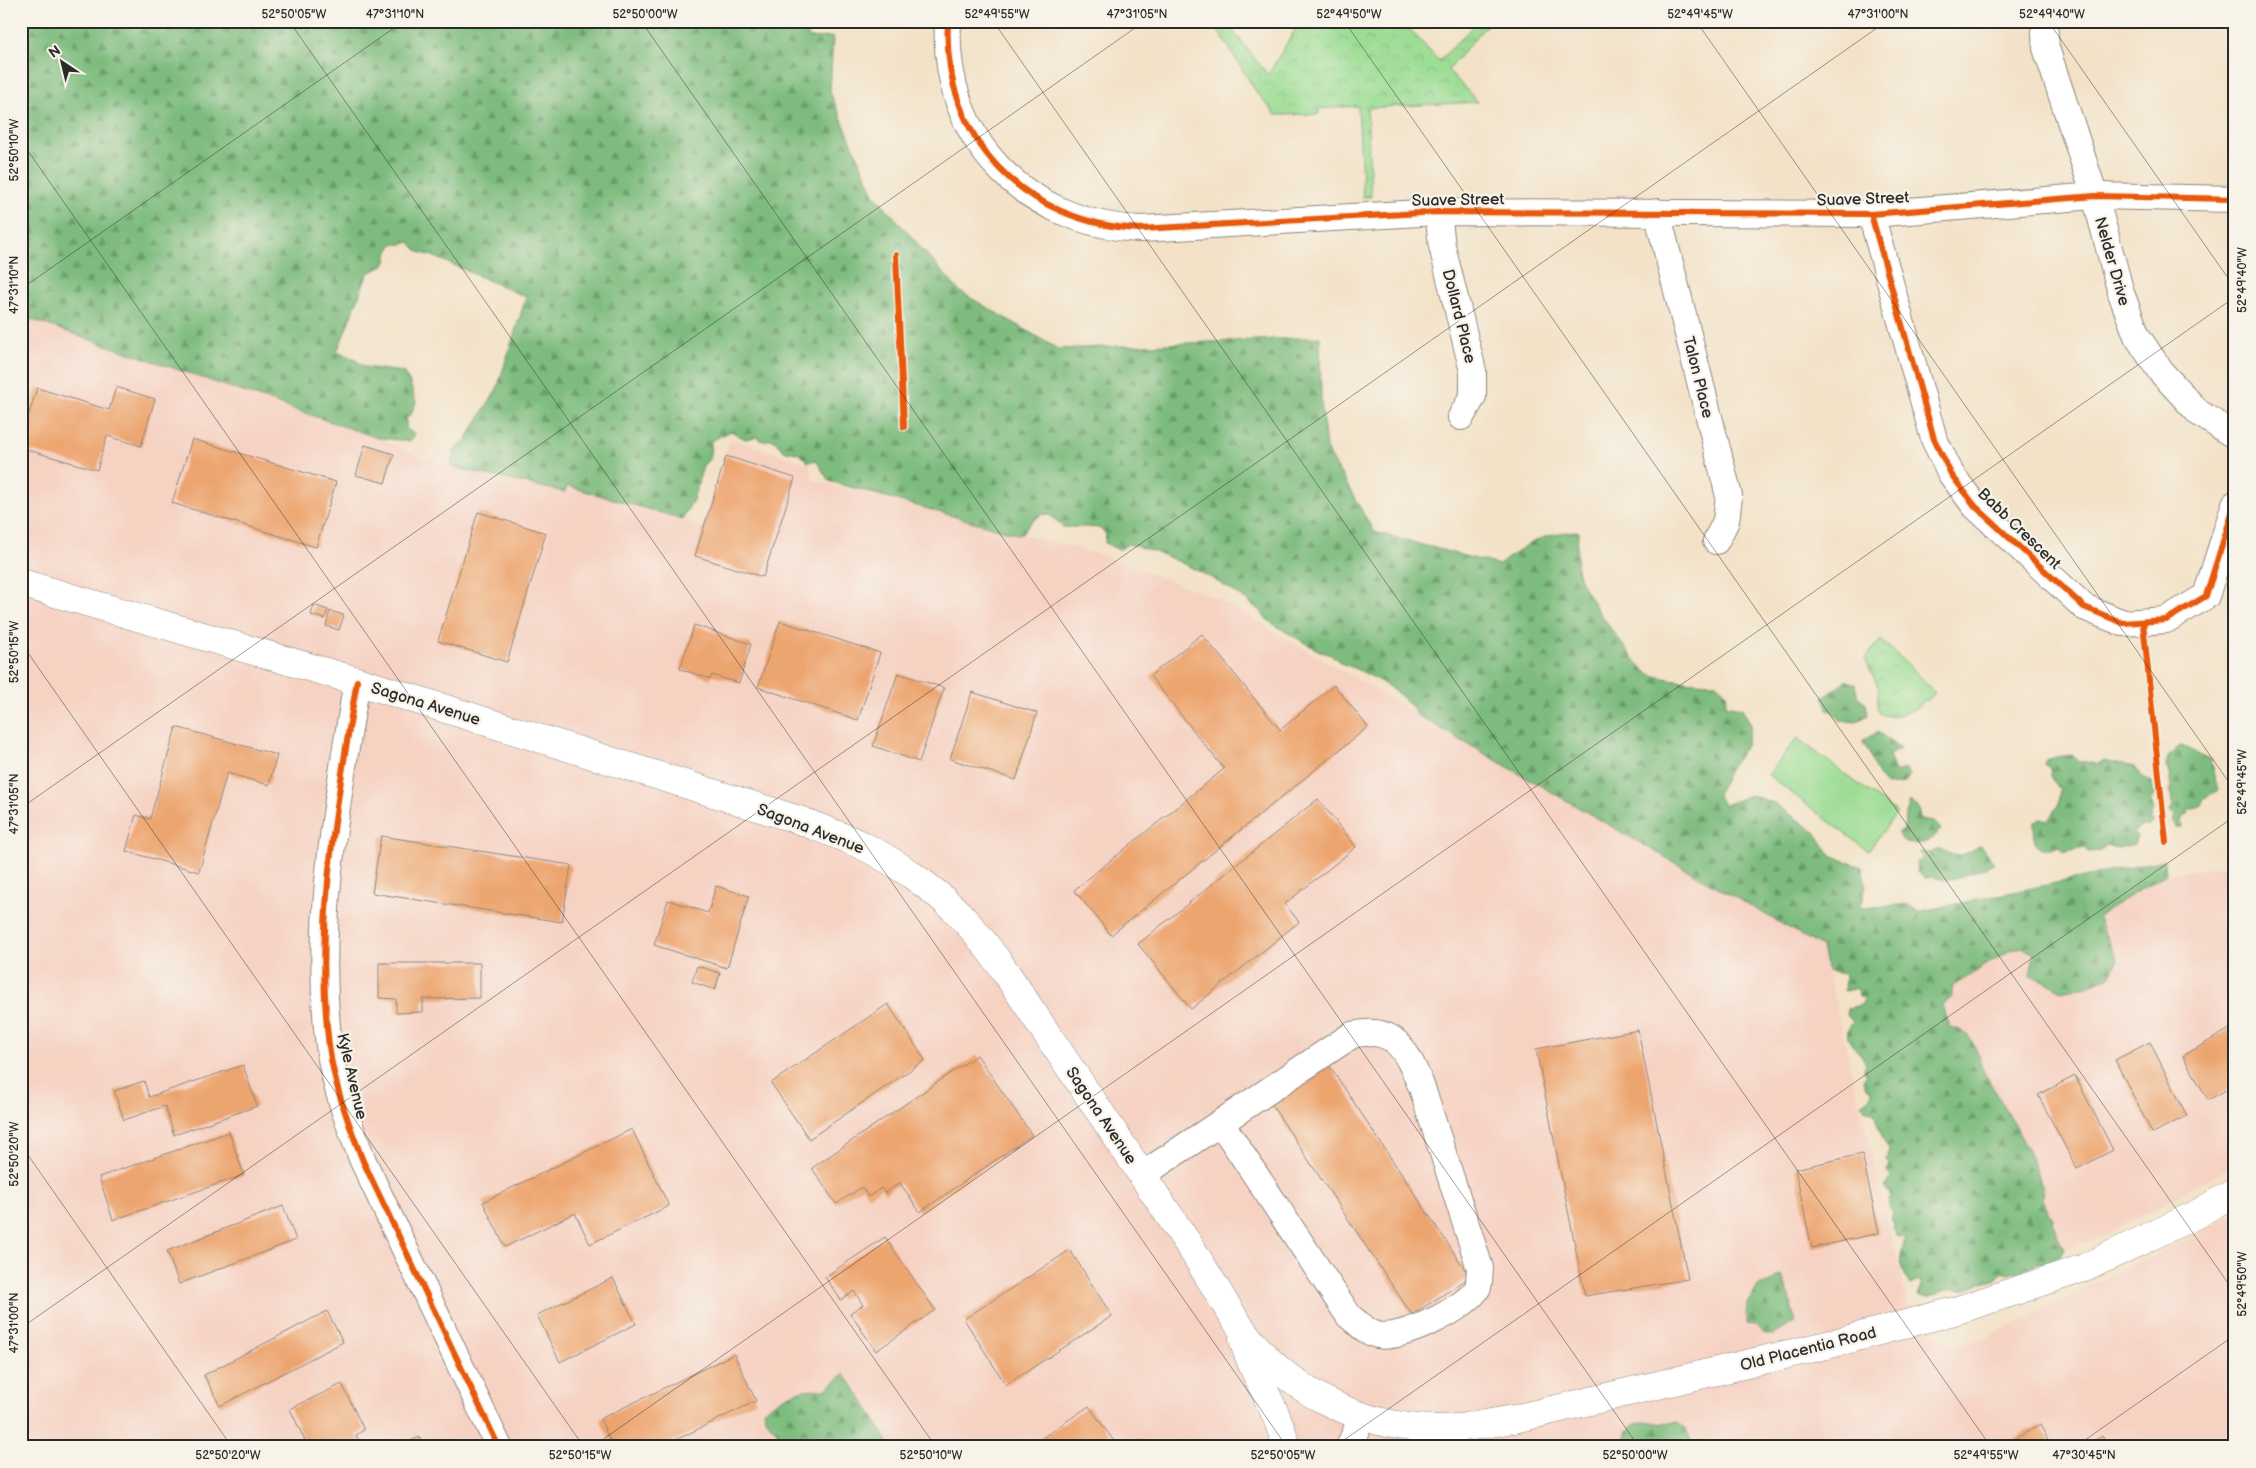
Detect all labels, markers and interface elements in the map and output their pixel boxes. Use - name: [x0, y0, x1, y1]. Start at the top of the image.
- text: 52°50'05"W: [261, 7, 327, 22]
- text: 47°31'10"N: [366, 7, 424, 22]
- text: 52°50'00"W: [612, 7, 678, 22]
- text: 52°49'55"W: [964, 7, 1030, 22]
- text: 47°31'05"N: [1107, 7, 1167, 22]
- text: 52°49'50"W: [1316, 7, 1382, 22]
- text: 52°49'45"W: [1667, 7, 1733, 22]
- text: 47°31'00"N: [1847, 7, 1909, 22]
- text: 52°49'40"W: [2019, 7, 2085, 22]
- north arrow: [38, 38, 88, 88]
- text: N: [46, 42, 64, 62]
- text: 52°50'10"W: [7, 119, 22, 181]
- street label: Suave Street: [1816, 188, 1910, 211]
- street label: Suave Street: [1412, 190, 1505, 211]
- street label: Nelder Drive: [2090, 215, 2133, 308]
- text: 52°49'40"W: [2235, 247, 2250, 313]
- text: 47°31'10"N: [7, 256, 22, 314]
- street label: Dollard Place: [1438, 267, 1480, 366]
- street label: Talon Place: [1678, 335, 1717, 421]
- street label: Babb Crescent: [1973, 485, 2065, 574]
- text: 52°50'15"W: [7, 621, 22, 683]
- street label: Sagona Avenue: [369, 679, 483, 730]
- text: 52°49'45"W: [2235, 749, 2250, 815]
- text: 47°31'05"N: [7, 774, 22, 834]
- street label: Sagona Avenue: [754, 800, 867, 859]
- street label: Kyle Avenue: [332, 1031, 371, 1122]
- street label: Sagona Avenue: [1061, 1064, 1141, 1168]
- text: 52°50'20"W: [7, 1121, 22, 1187]
- text: 52°49'50"W: [2235, 1251, 2250, 1317]
- text: 47°31'00"N: [7, 1292, 22, 1354]
- street label: Old Placentia Road: [1738, 1323, 1878, 1376]
- text: 52°50'20"W: [195, 1448, 261, 1463]
- text: 52°50'15"W: [549, 1448, 611, 1463]
- text: 52°50'10"W: [900, 1448, 962, 1463]
- text: 52°50'05"W: [1250, 1448, 1316, 1463]
- text: 52°50'00"W: [1602, 1448, 1668, 1463]
- text: 52°49'55"W: [1953, 1448, 2019, 1463]
- text: 47°30'45"N: [2052, 1448, 2116, 1463]

